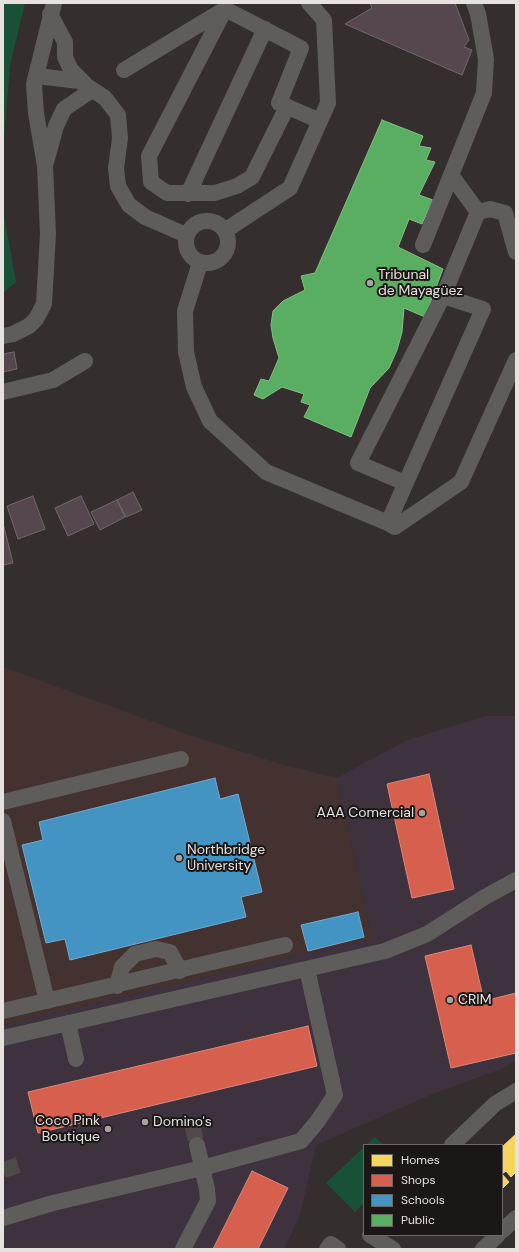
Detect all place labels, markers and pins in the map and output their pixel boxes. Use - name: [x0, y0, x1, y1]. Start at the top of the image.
- place label: Tribunal de Mayagüez: [378, 267, 463, 300]
- marker: Tribunal de Mayagüez: [365, 278, 375, 288]
- place label: AAA Comercial: [317, 805, 414, 821]
- marker: AAA Comercial: [417, 808, 427, 818]
- place label: Northbridge University: [187, 842, 265, 874]
- marker: Northbridge University: [174, 853, 184, 863]
- place label: CRIM: [458, 992, 491, 1008]
- marker: CRIM: [445, 995, 455, 1005]
- place label: Coco Pink Boutique: [35, 1113, 100, 1146]
- place label: Domino's: [153, 1114, 212, 1130]
- marker: Domino's: [140, 1117, 150, 1127]
- marker: Coco Pink Boutique: [103, 1124, 113, 1134]

